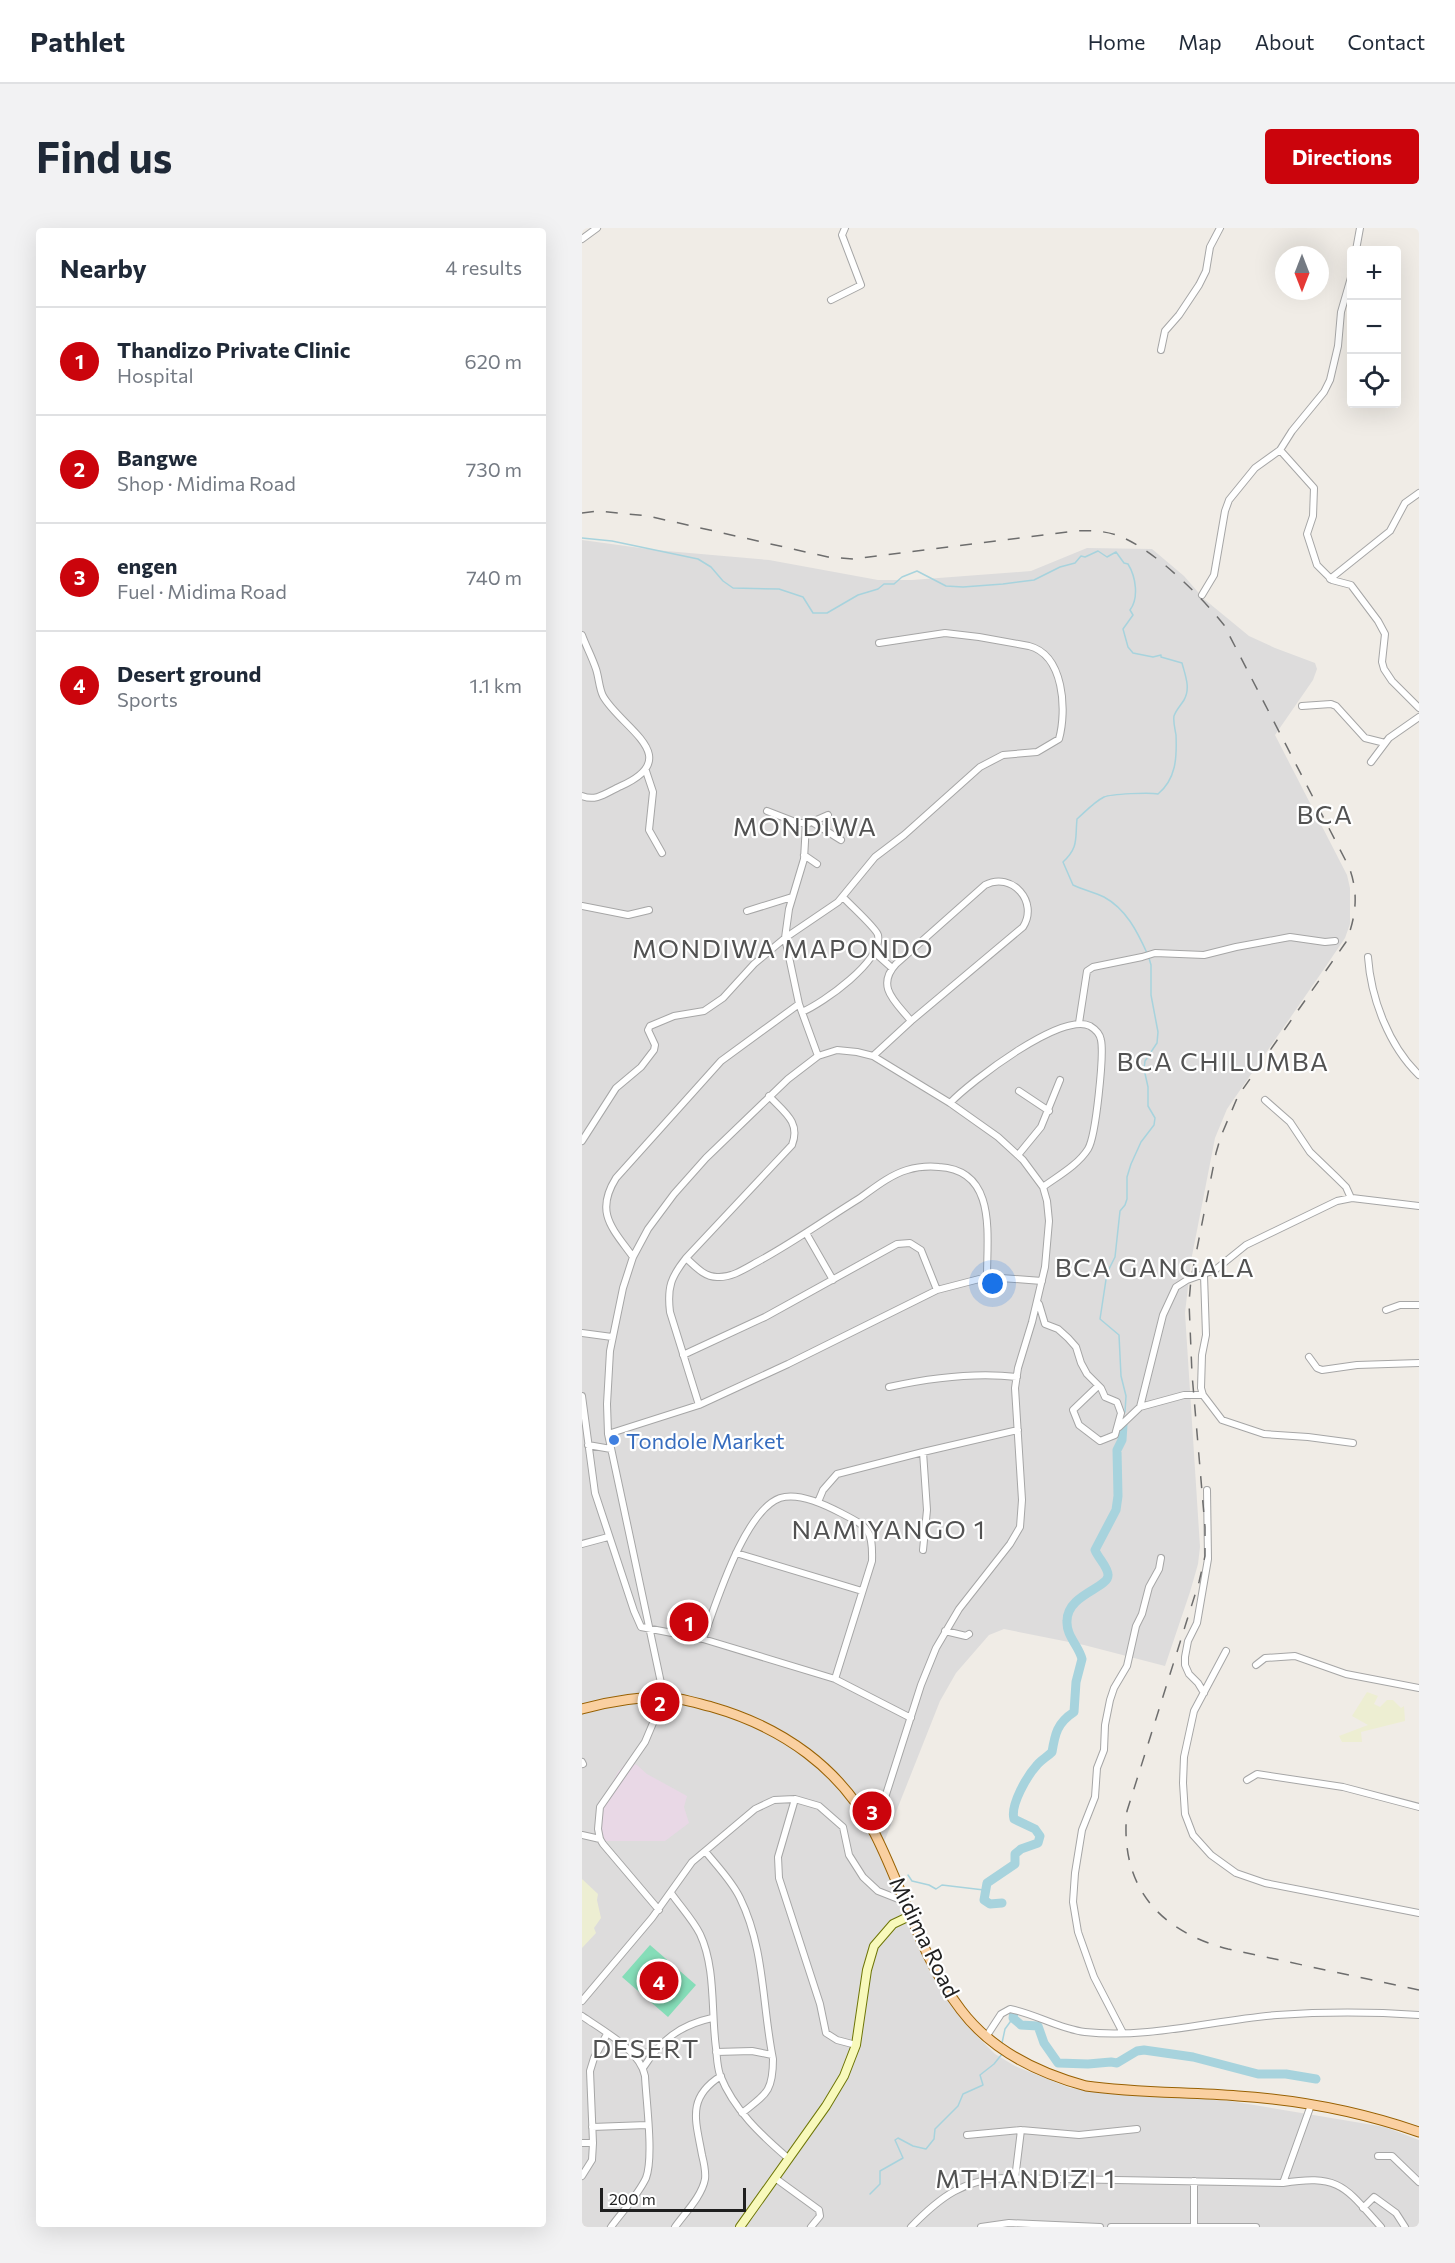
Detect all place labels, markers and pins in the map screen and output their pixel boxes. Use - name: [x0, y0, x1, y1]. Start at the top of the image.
- place label: Tondole Market: [626, 1427, 784, 1454]
- marker: Tondole Market: [607, 1433, 621, 1447]
- pin: 1: [670, 1600, 708, 1644]
- pin: 2: [640, 1680, 680, 1724]
- pin: 3: [852, 1788, 892, 1834]
- pin: 4: [640, 1958, 679, 2004]

